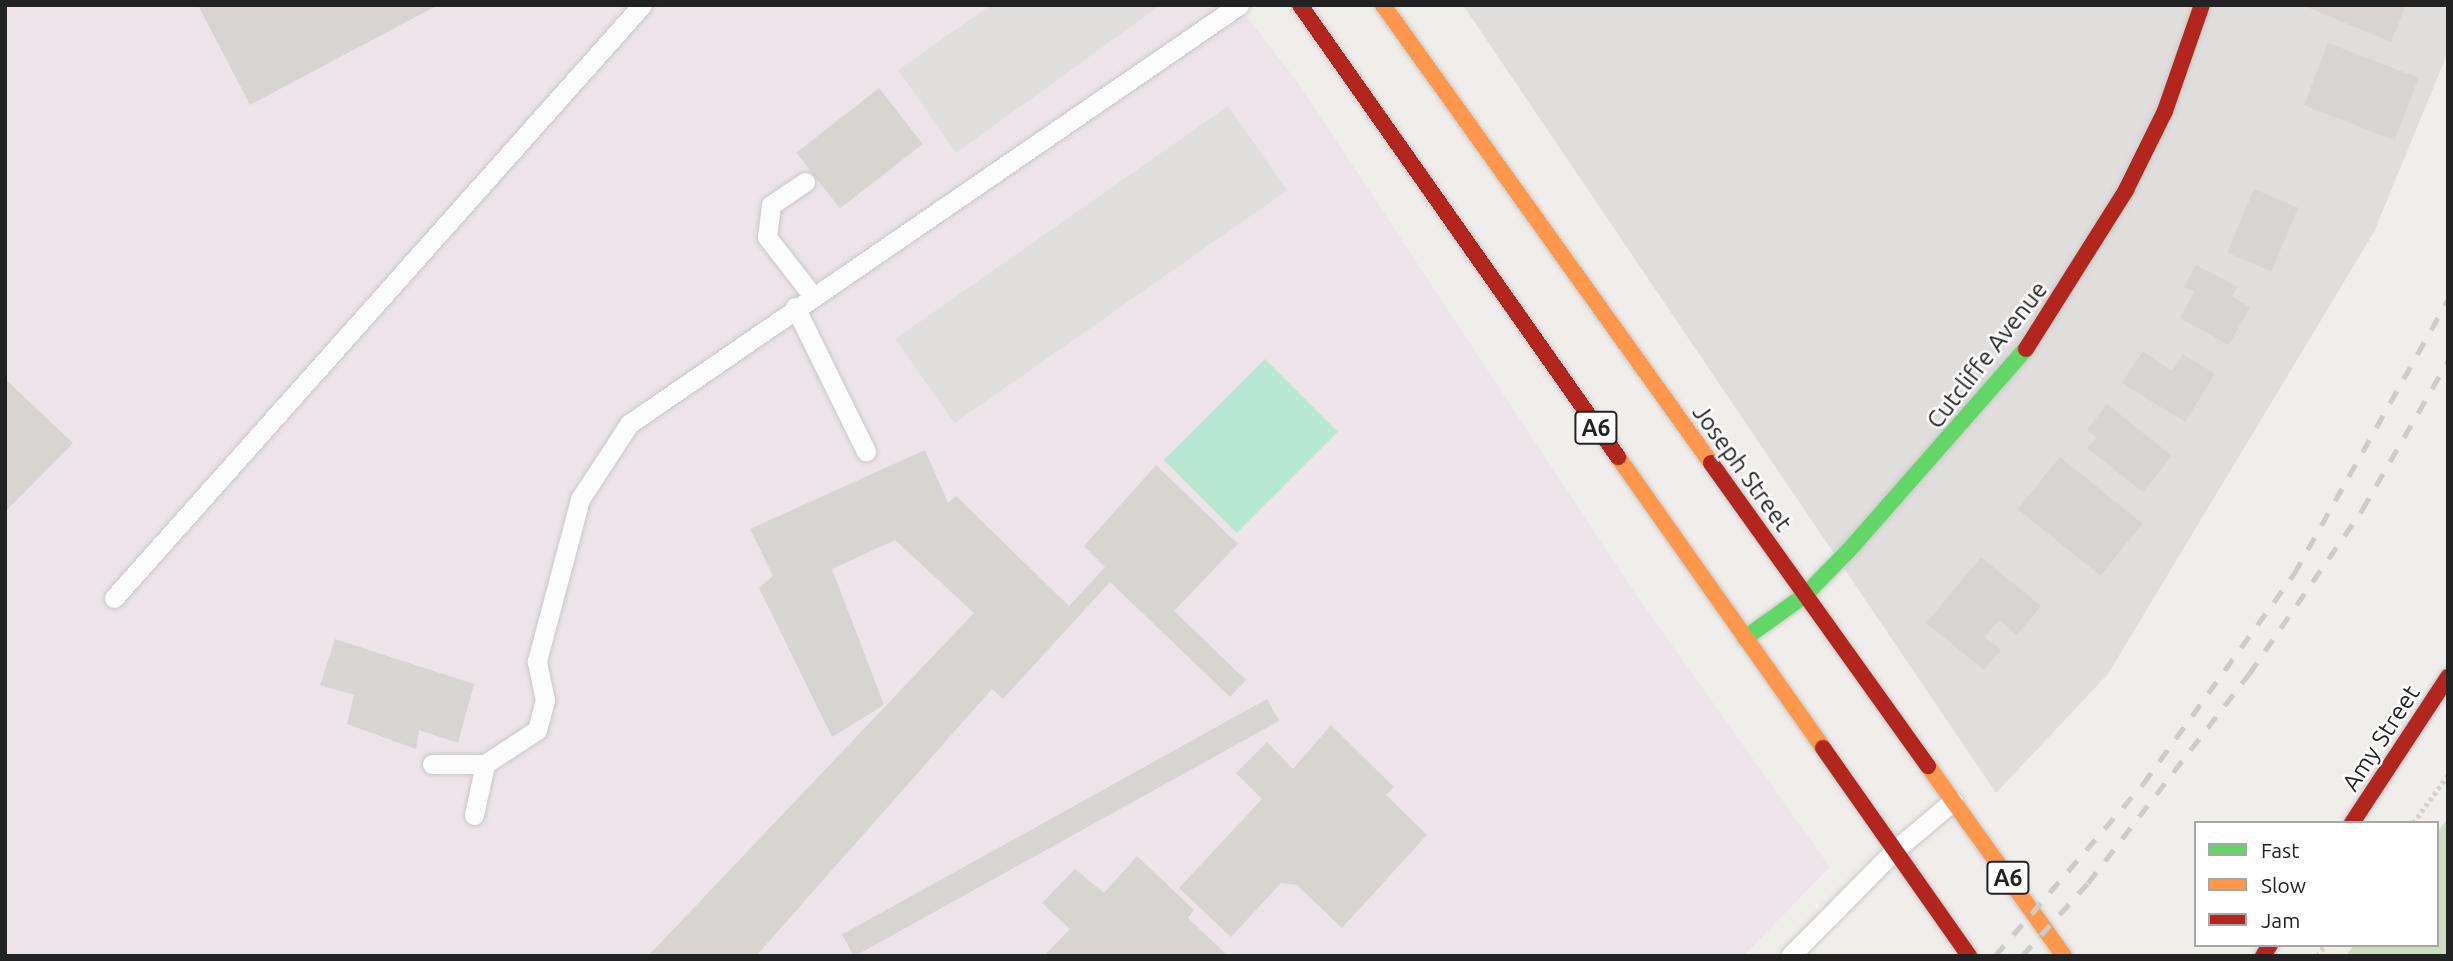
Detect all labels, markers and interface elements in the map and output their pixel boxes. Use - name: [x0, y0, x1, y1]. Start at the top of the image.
- street label: Cutcliffe Avenue: [1921, 276, 2053, 434]
- street label: Joseph Street: [1686, 399, 1798, 537]
- road number: A6: [1573, 408, 1619, 448]
- street label: Amy Street: [2336, 680, 2426, 796]
- legend: [2194, 821, 2439, 947]
- text: Fast: [2261, 838, 2299, 862]
- road number: A6: [1985, 858, 2031, 898]
- text: Slow: [2261, 873, 2306, 897]
- text: Jam: [2261, 908, 2300, 932]

